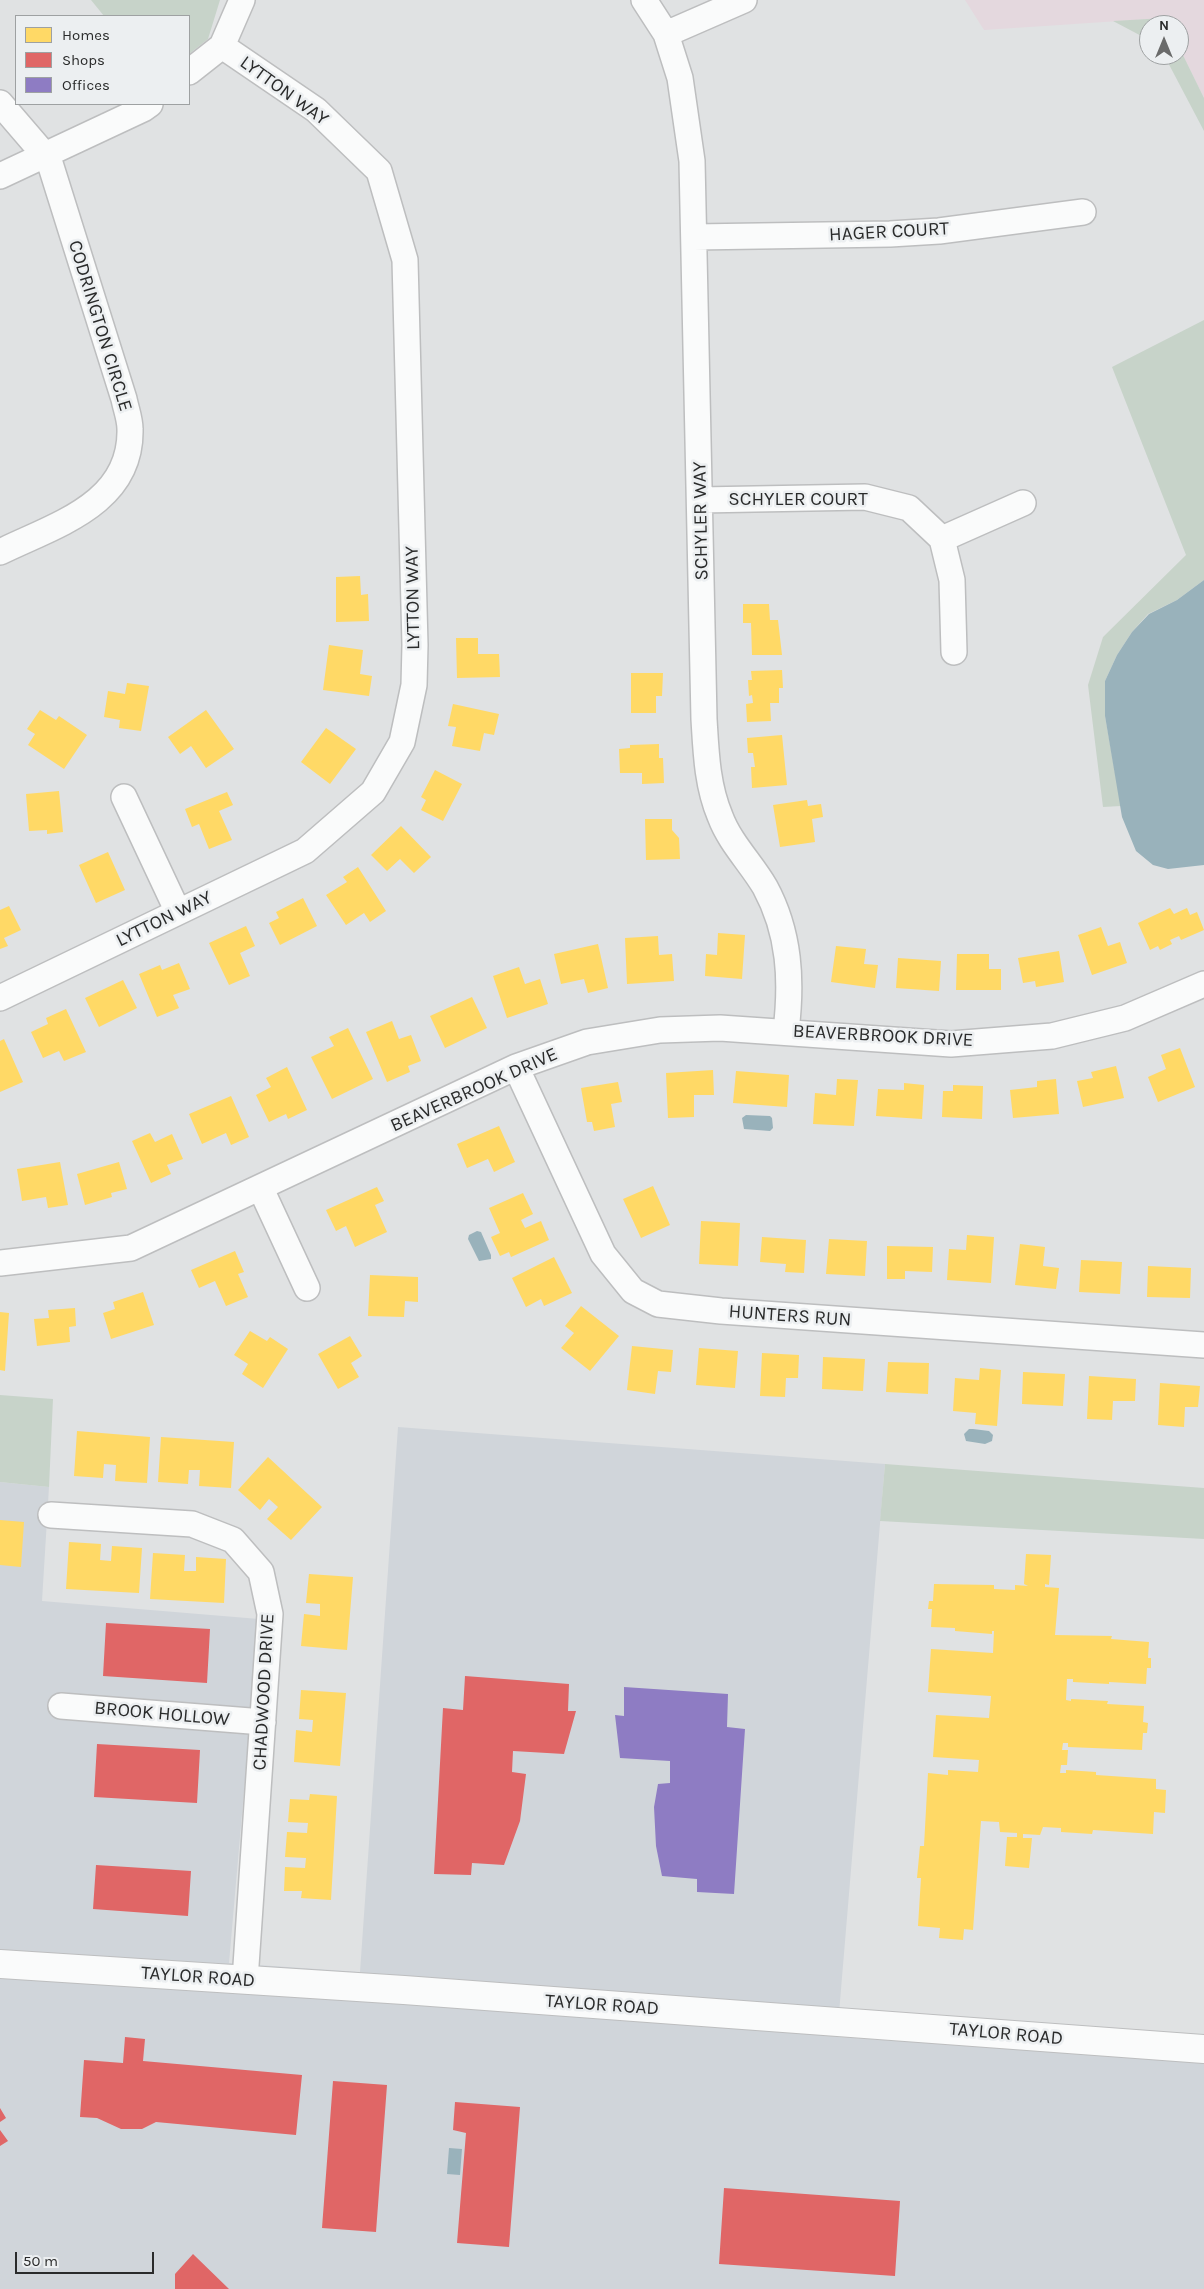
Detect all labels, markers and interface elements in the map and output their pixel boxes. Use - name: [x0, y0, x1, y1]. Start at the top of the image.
- legend: [15, 15, 190, 105]
- north arrow: [1139, 15, 1189, 65]
- text: N: [1159, 17, 1169, 34]
- text: Homes: [62, 26, 110, 44]
- text: Shops: [62, 51, 105, 69]
- street label: LYTTON WAY: [235, 51, 333, 131]
- text: Offices: [62, 76, 110, 94]
- street label: HAGER COURT: [828, 217, 950, 247]
- street label: CODRINGTON CIRCLE: [63, 238, 137, 414]
- street label: SCHYLER WAY: [689, 461, 713, 581]
- street label: SCHYLER COURT: [728, 489, 868, 511]
- street label: LYTTON WAY: [401, 546, 425, 650]
- street label: LYTTON WAY: [112, 886, 216, 952]
- street label: BEAVERBROOK DRIVE: [792, 1020, 974, 1052]
- street label: BEAVERBROOK DRIVE: [387, 1043, 561, 1137]
- street label: HUNTERS RUN: [728, 1300, 852, 1332]
- street label: CHADWOOD DRIVE: [249, 1613, 279, 1771]
- street label: BROOK HOLLOW: [93, 1697, 231, 1731]
- street label: TAYLOR ROAD: [140, 1962, 256, 1992]
- street label: TAYLOR ROAD: [544, 1990, 660, 2020]
- street label: TAYLOR ROAD: [948, 2018, 1064, 2050]
- scale bar: [18, 2242, 156, 2274]
- text: 50 m: [23, 2252, 58, 2270]

